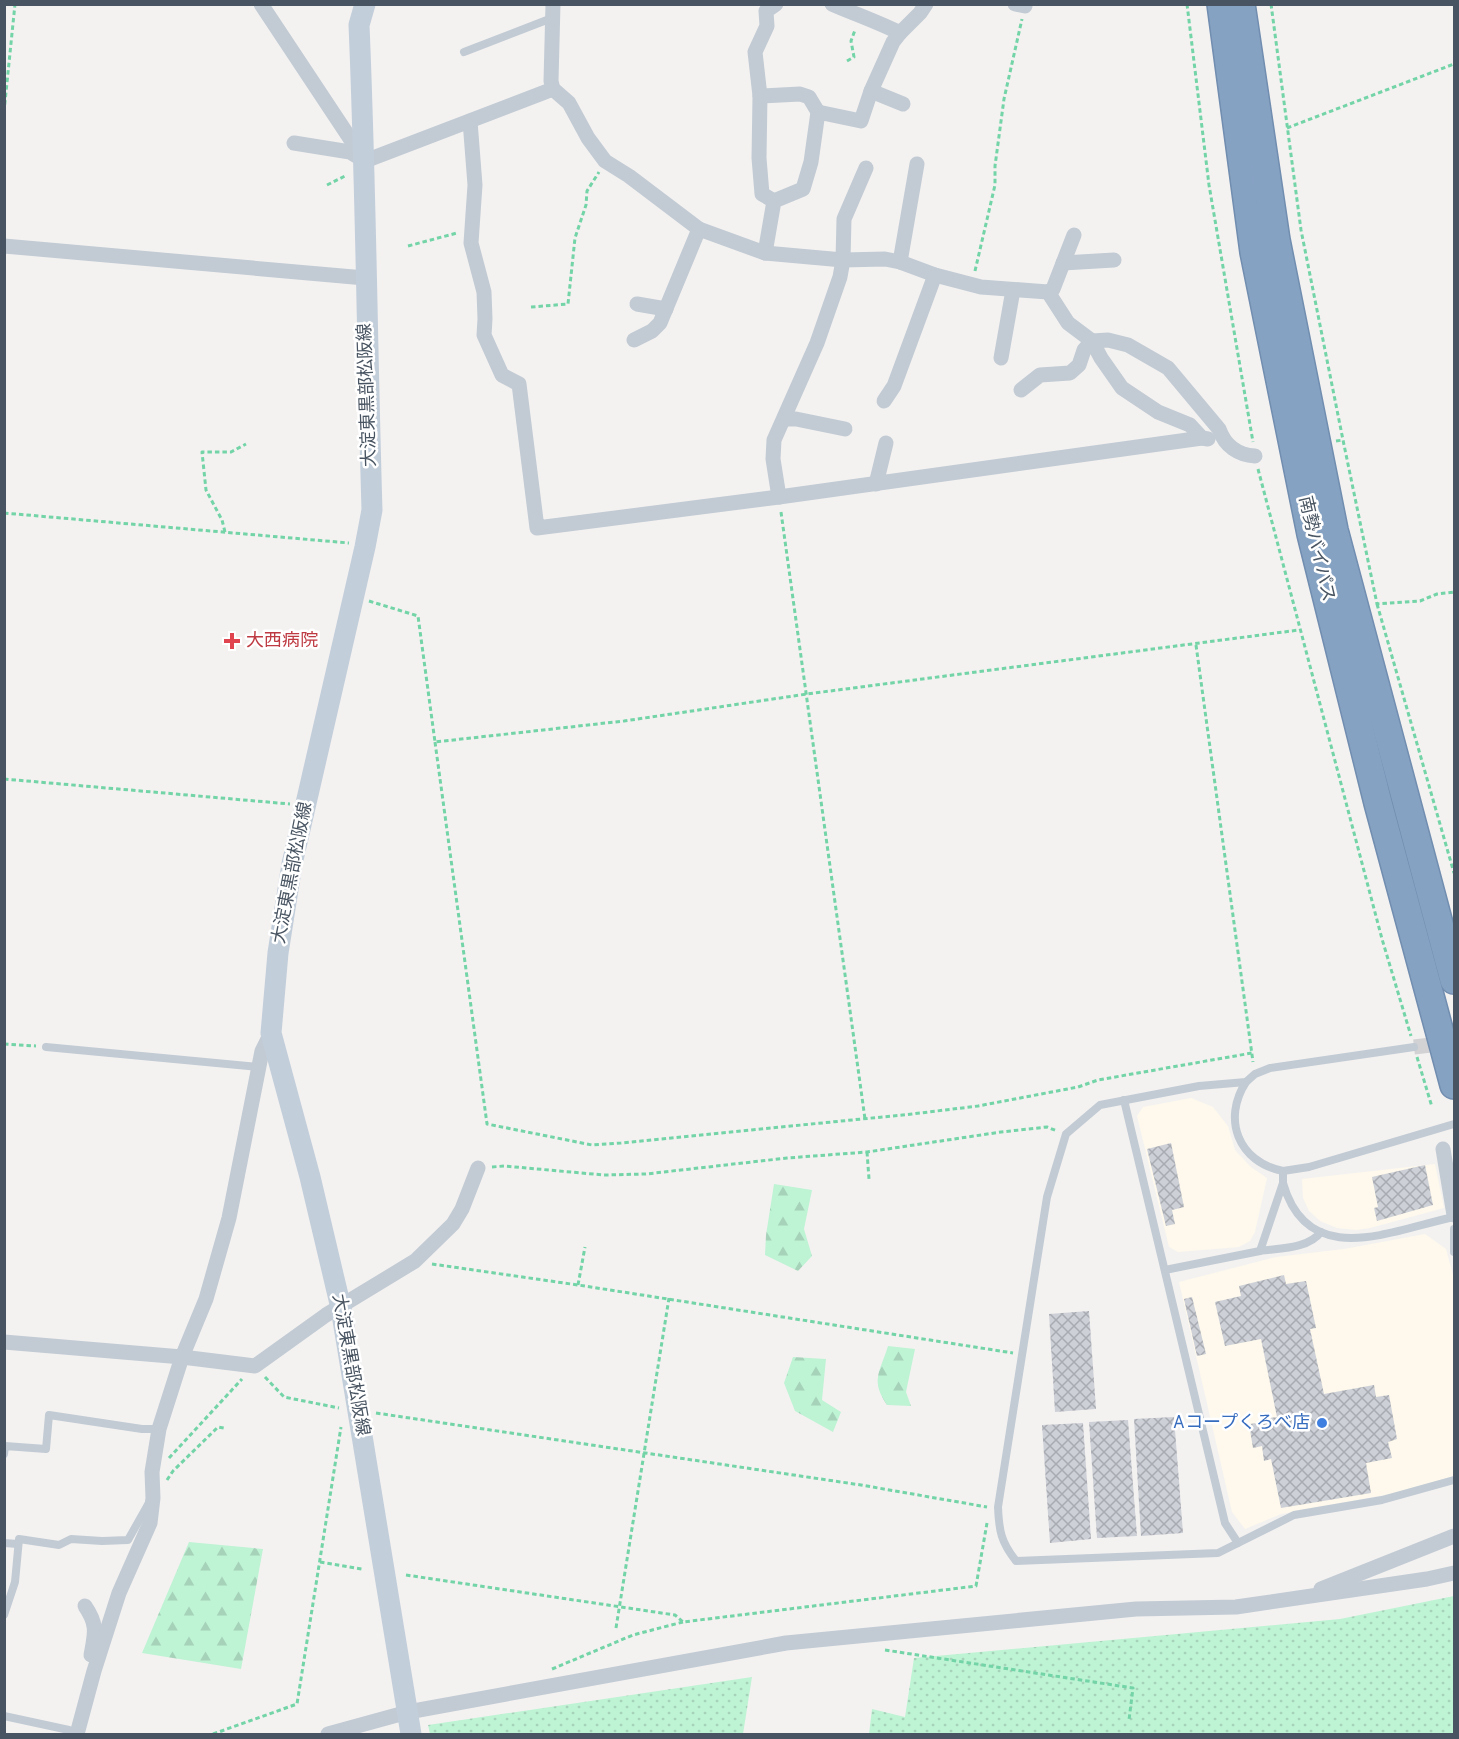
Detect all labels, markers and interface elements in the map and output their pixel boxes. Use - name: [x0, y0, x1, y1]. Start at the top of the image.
- street label: 大淀東黒部松阪線: [354, 323, 382, 467]
- street label: 南勢バイパス: [1293, 494, 1339, 604]
- place label: 大西病院: [246, 630, 318, 653]
- marker: 大西病院: [223, 632, 241, 650]
- street label: 大淀東黒部松阪線: [268, 800, 318, 946]
- street label: 大淀東黒部松阪線: [326, 1292, 374, 1438]
- place label: Aコープくろべ店: [1173, 1412, 1310, 1435]
- marker: Aコープくろべ店: [1315, 1416, 1329, 1430]

